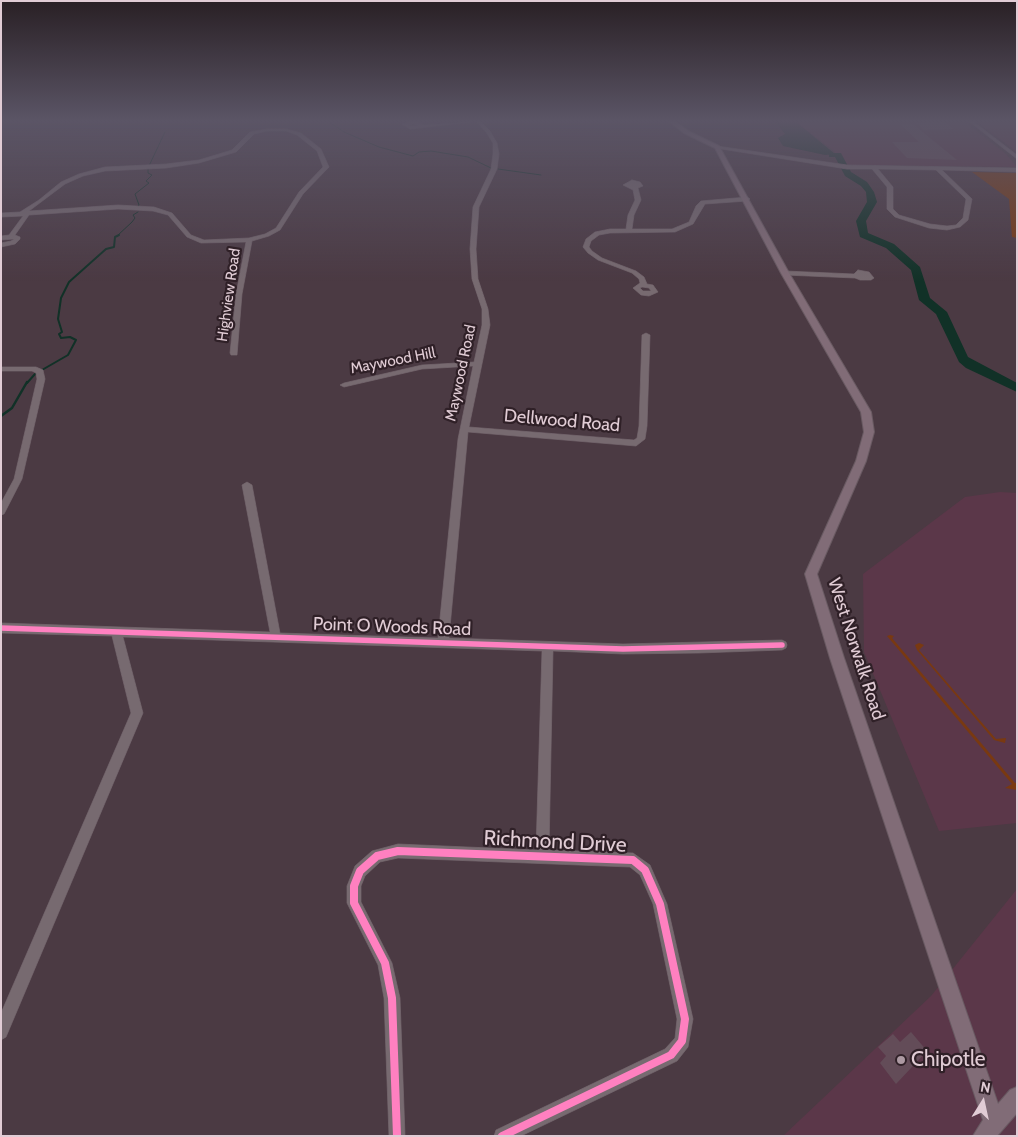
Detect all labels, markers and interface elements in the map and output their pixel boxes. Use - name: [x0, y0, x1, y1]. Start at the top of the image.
- street label: Highview Road: [214, 247, 244, 343]
- street label: Maywood Road: [442, 323, 480, 423]
- street label: Maywood Hill: [349, 344, 437, 378]
- street label: Dellwood Road: [503, 405, 621, 437]
- street label: West Norwalk Road: [823, 575, 889, 723]
- street label: Point O Woods Road: [312, 613, 472, 641]
- street label: Richmond Drive: [483, 826, 627, 858]
- place label: Chipotle: [911, 1047, 986, 1073]
- marker: Chipotle: [895, 1054, 907, 1066]
- north arrow: [958, 1077, 1008, 1127]
- text: N: [979, 1078, 992, 1097]

